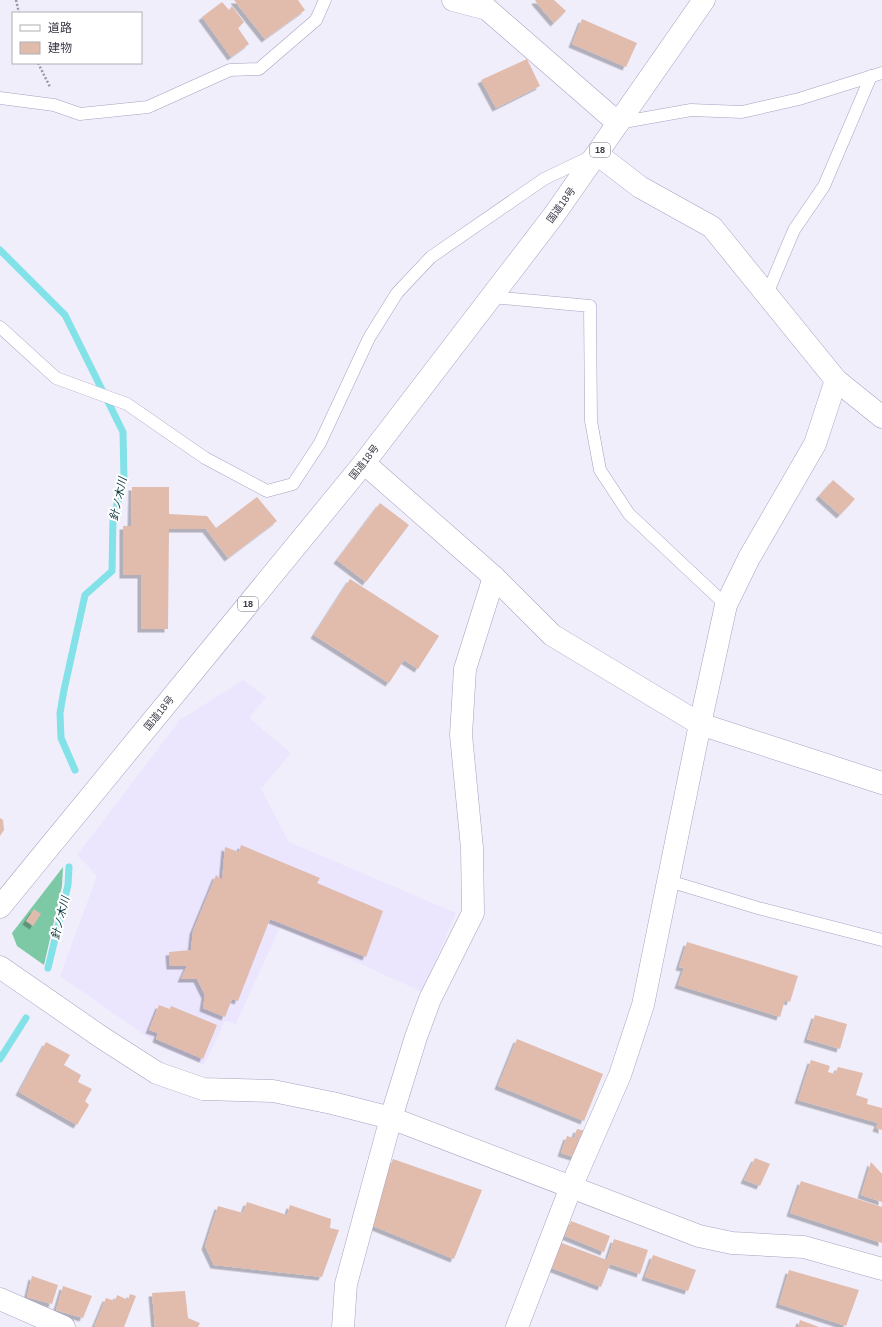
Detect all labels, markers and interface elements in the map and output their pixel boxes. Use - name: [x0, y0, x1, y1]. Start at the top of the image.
- legend: [12, 12, 142, 64]
- text: 道路: [48, 21, 72, 35]
- text: 建物: [48, 41, 72, 55]
- road number: 18: [590, 143, 610, 157]
- street label: 国道18号: [544, 185, 578, 225]
- street label: 国道18号: [347, 442, 381, 482]
- water label: 針ノ木川: [108, 475, 129, 522]
- road number: 18: [238, 597, 258, 611]
- street label: 国道18号: [142, 694, 176, 732]
- water label: 針ノ木川: [49, 894, 71, 941]

